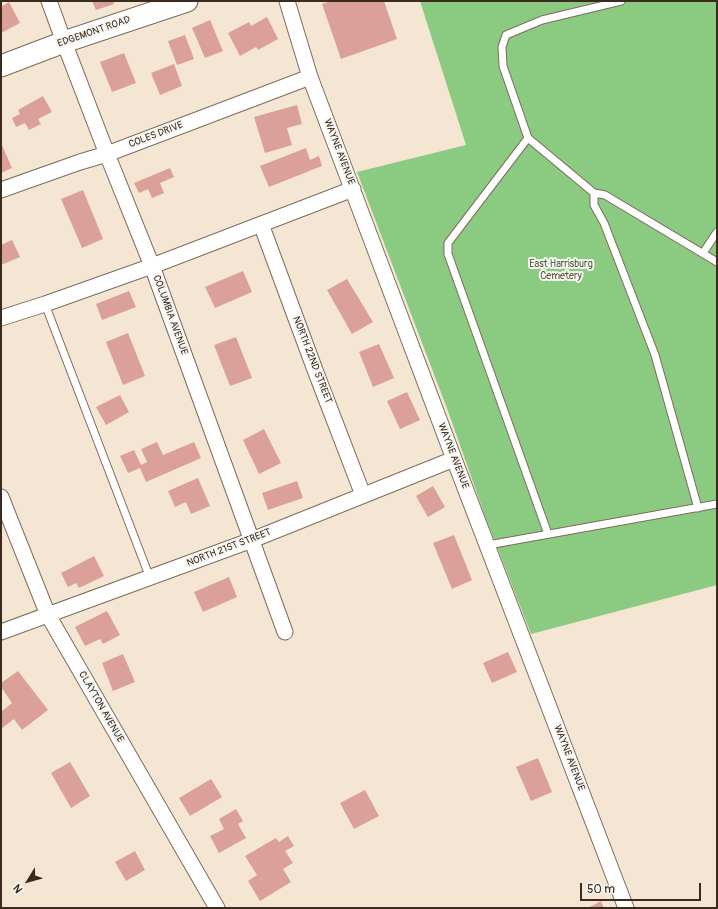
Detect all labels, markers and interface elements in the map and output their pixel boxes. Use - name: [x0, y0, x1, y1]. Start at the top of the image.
- street label: EDGEMONT ROAD: [56, 14, 132, 50]
- street label: WAYNE AVENUE: [321, 117, 357, 187]
- street label: COLES DRIVE: [127, 119, 185, 151]
- park label: East Harrisburg Cemetery: [529, 258, 593, 282]
- street label: COLUMBIA AVENUE: [150, 274, 190, 356]
- street label: NORTH 22ND STREET: [290, 315, 334, 405]
- street label: WAYNE AVENUE: [435, 421, 471, 491]
- street label: NORTH 21ST STREET: [185, 526, 273, 570]
- street label: CLAYTON AVENUE: [76, 669, 126, 745]
- street label: WAYNE AVENUE: [551, 723, 587, 793]
- north arrow: [8, 861, 48, 901]
- scale bar: [582, 875, 703, 901]
- text: N: [11, 882, 25, 895]
- text: 50 m: [587, 882, 615, 897]

